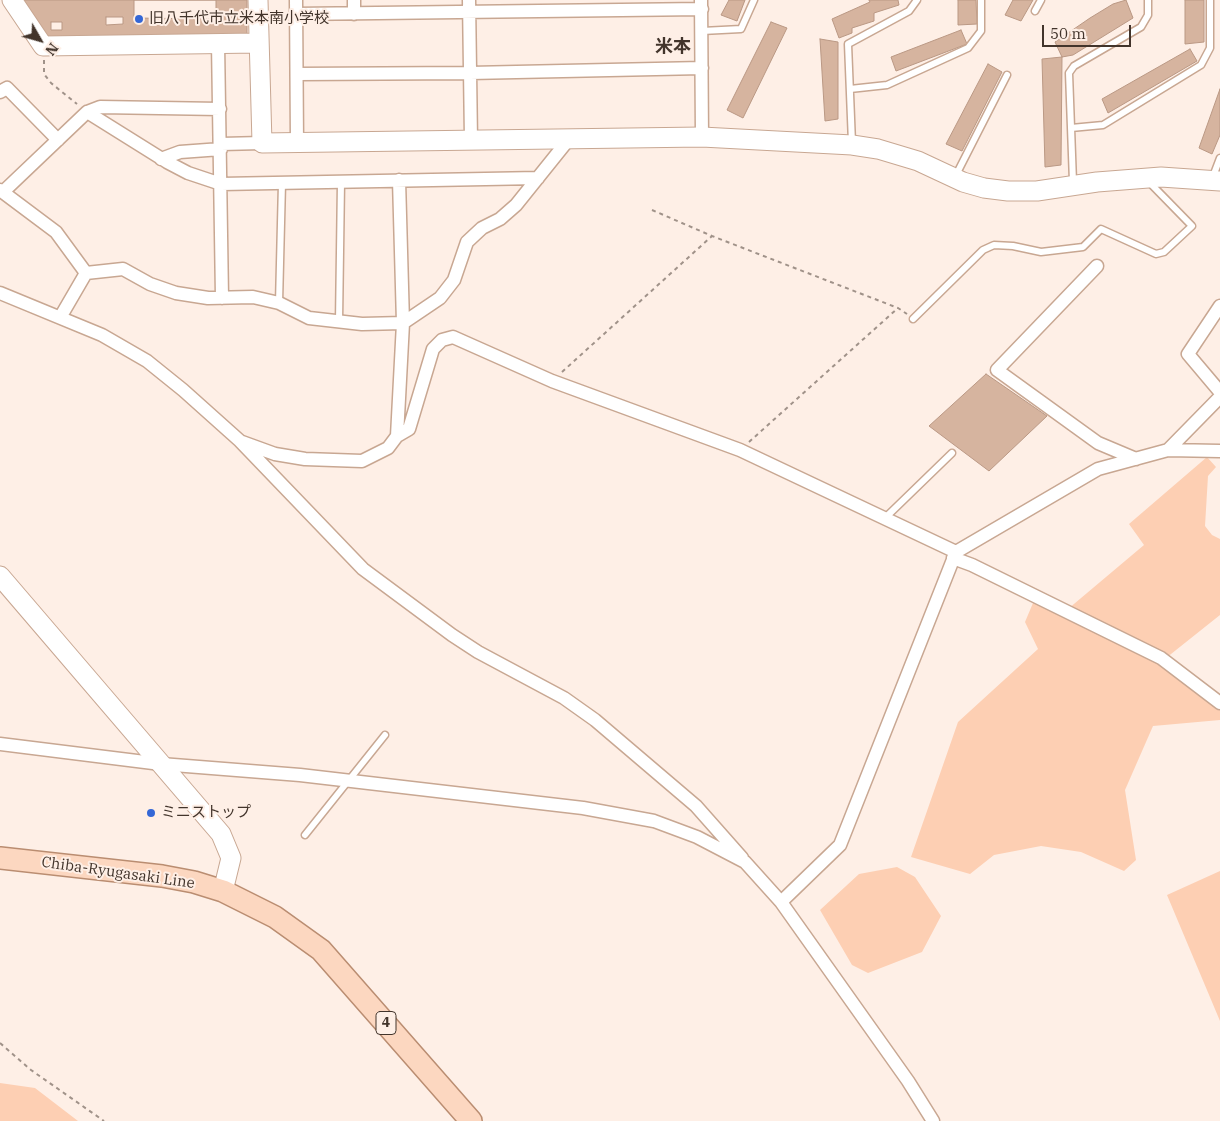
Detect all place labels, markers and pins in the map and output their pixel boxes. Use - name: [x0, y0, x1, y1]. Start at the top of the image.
- place label: 旧八千代市立米本南小学校: [149, 10, 329, 28]
- marker: 旧八千代市立米本南小学校: [133, 13, 145, 25]
- place label: ミニストップ: [161, 804, 251, 822]
- marker: ミニストップ: [145, 807, 157, 819]

